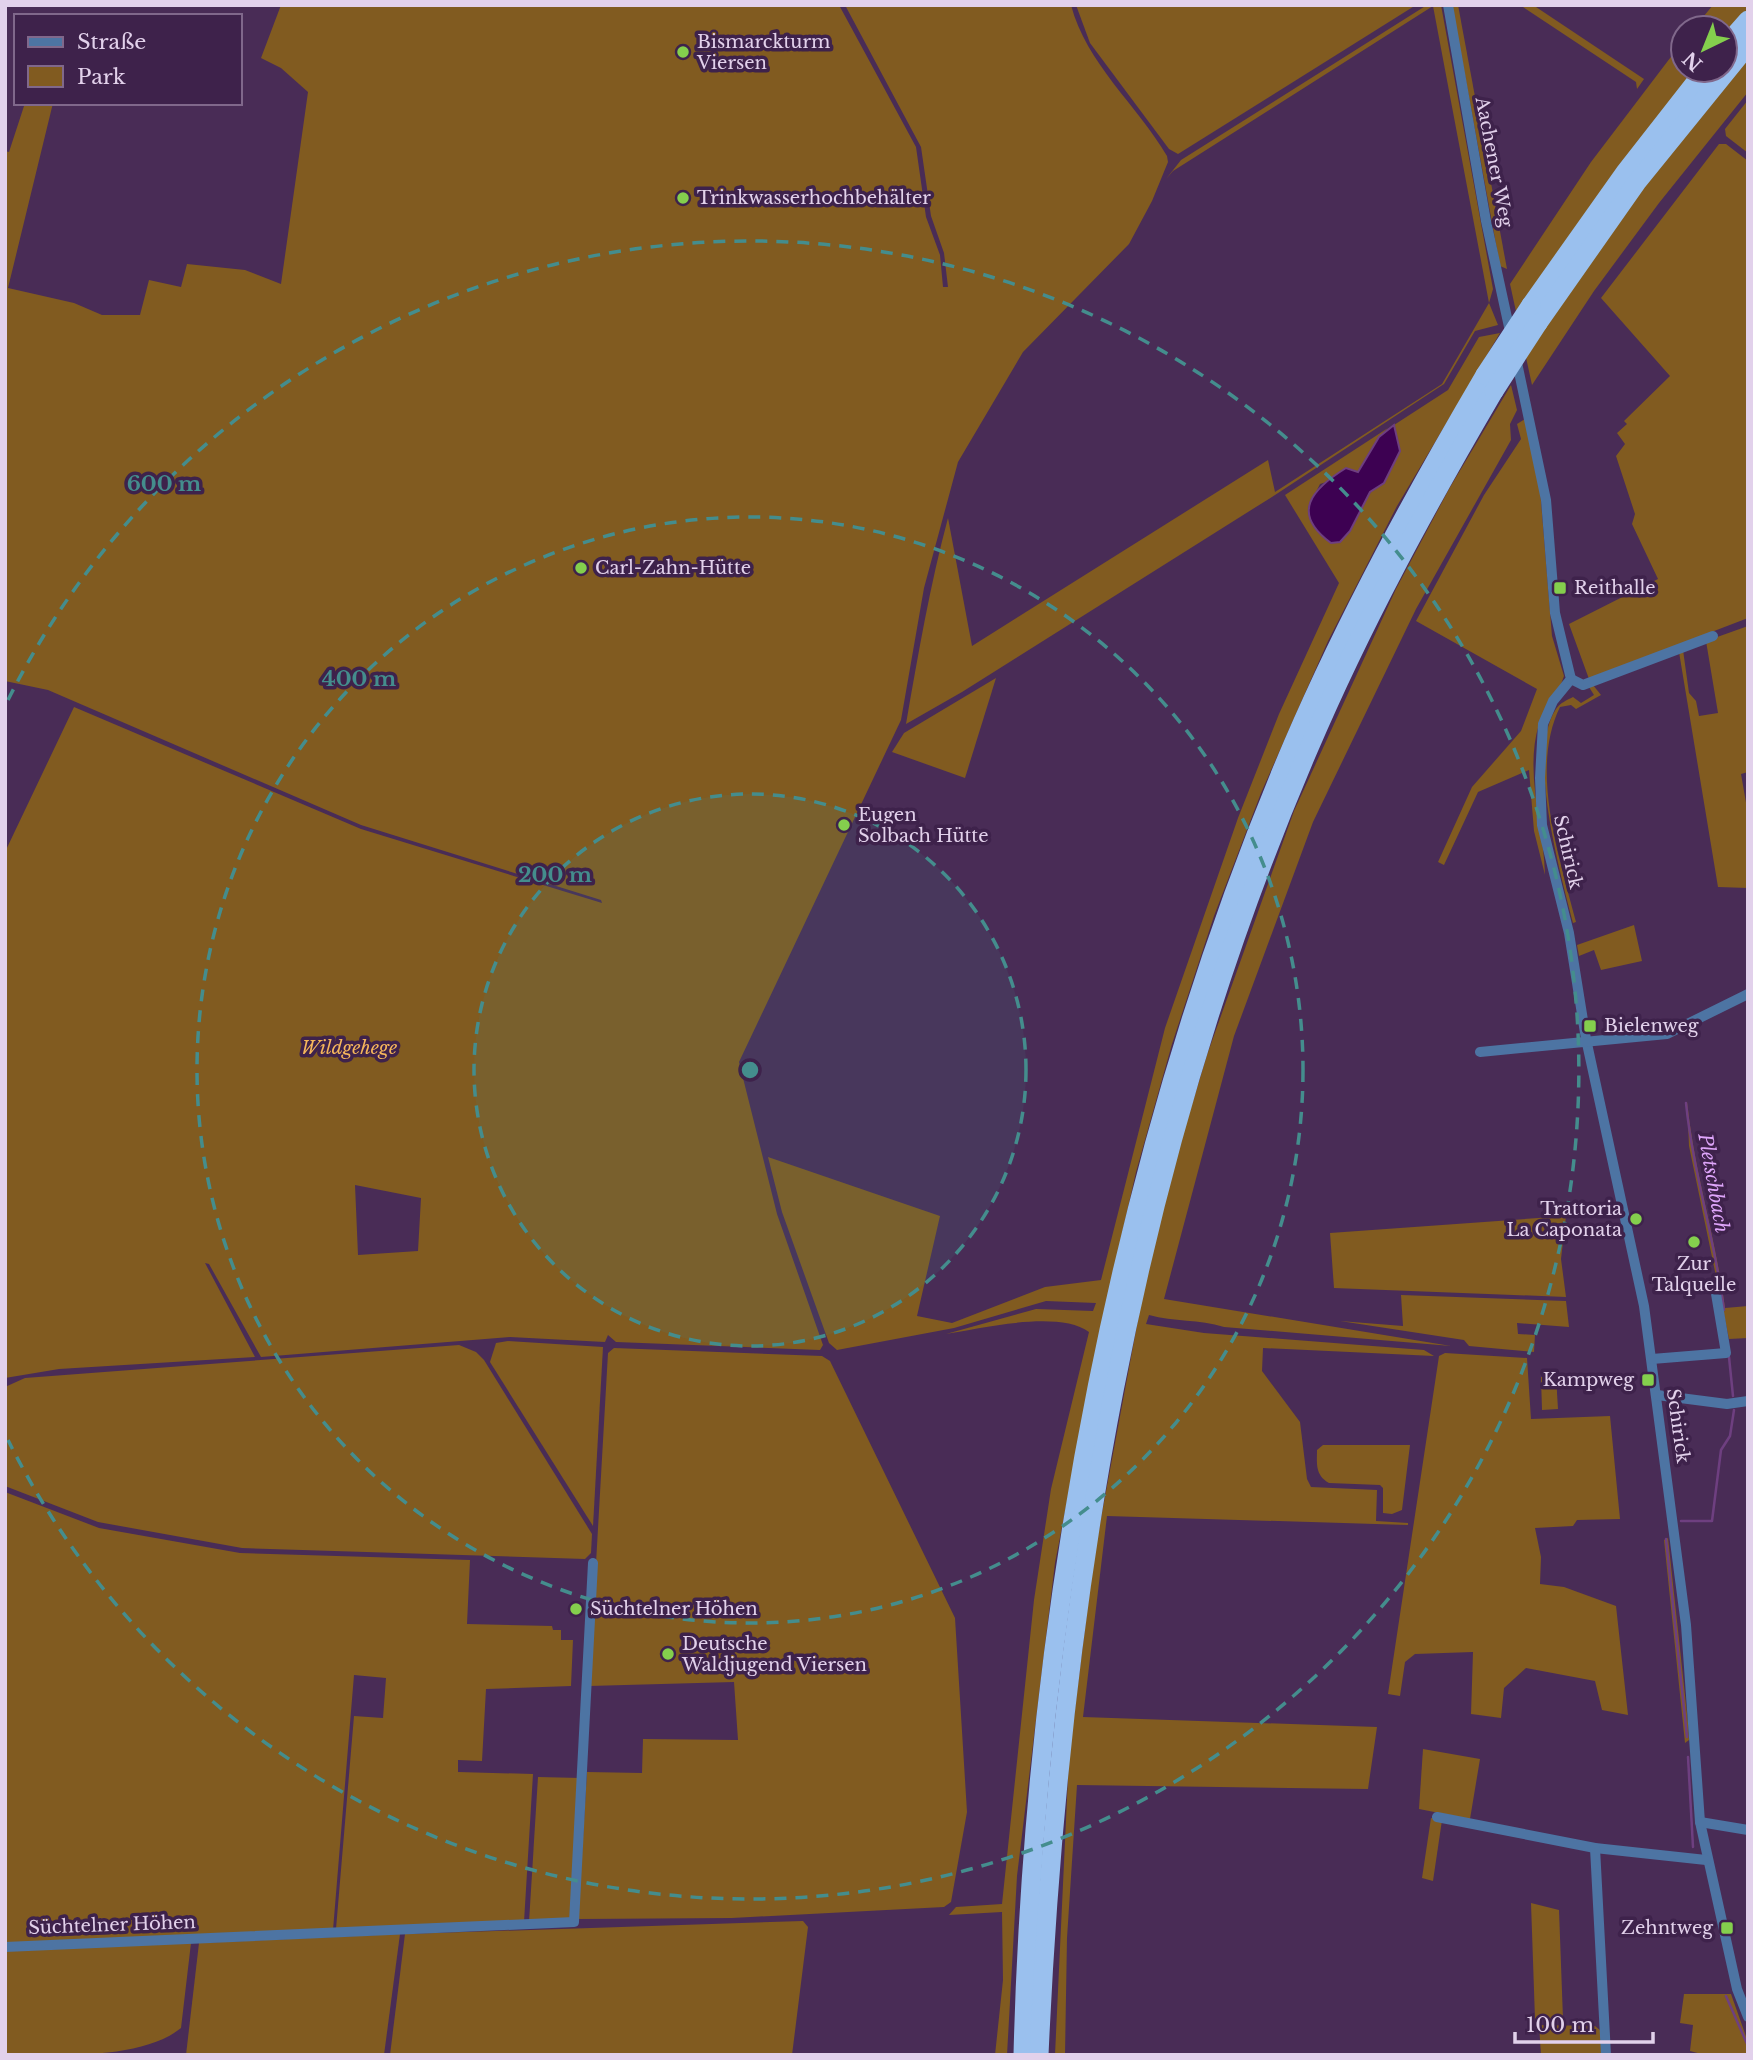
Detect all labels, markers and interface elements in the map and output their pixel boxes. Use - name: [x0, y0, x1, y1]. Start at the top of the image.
- legend: [14, 14, 242, 105]
- north arrow: [1669, 14, 1739, 84]
- text: Straße: [77, 29, 146, 55]
- place label: Bismarckturm Viersen: [696, 31, 830, 74]
- marker: Bismarckturm Viersen: [675, 44, 691, 60]
- text: N: [1678, 46, 1707, 76]
- text: Park: [77, 64, 126, 90]
- street label: Aachener Weg: [1470, 94, 1517, 229]
- place label: Trinkwasserhochbehälter: [697, 187, 931, 209]
- marker: Trinkwasserhochbehälter: [675, 190, 691, 206]
- text: 600 m: [127, 471, 201, 497]
- place label: Carl-Zahn-Hütte: [595, 557, 751, 579]
- marker: Carl-Zahn-Hütte: [573, 560, 589, 576]
- place label: Reithalle: [1574, 577, 1656, 599]
- marker: Reithalle: [1552, 580, 1568, 596]
- text: 400 m: [322, 666, 396, 692]
- place label: Eugen Solbach Hütte: [858, 804, 988, 847]
- street label: Schirick: [1549, 813, 1587, 891]
- marker: Eugen Solbach Hütte: [836, 817, 852, 833]
- text: 200 m: [518, 862, 592, 888]
- place label: Bielenweg: [1604, 1015, 1699, 1037]
- marker: Bielenweg: [1582, 1018, 1598, 1034]
- park label: Wildgehege: [301, 1037, 397, 1059]
- centre of rings: [738, 1058, 762, 1082]
- water label: Pletschbach: [1693, 1130, 1734, 1235]
- place label: Trattoria La Caponata: [1506, 1198, 1622, 1241]
- marker: Trattoria La Caponata: [1628, 1211, 1644, 1227]
- marker: Zur Talquelle: [1686, 1234, 1702, 1250]
- place label: Zur Talquelle: [1652, 1253, 1736, 1296]
- place label: Kampweg: [1543, 1369, 1634, 1391]
- marker: Kampweg: [1640, 1372, 1656, 1388]
- street label: Schirick: [1662, 1387, 1694, 1465]
- place label: Süchtelner Höhen: [590, 1598, 758, 1620]
- marker: Süchtelner Höhen: [568, 1601, 584, 1617]
- place label: Deutsche Waldjugend Viersen: [681, 1633, 867, 1676]
- marker: Deutsche Waldjugend Viersen: [660, 1646, 676, 1662]
- street label: Süchtelner Höhen: [28, 1911, 196, 1939]
- place label: Zehntweg: [1621, 1917, 1713, 1939]
- marker: Zehntweg: [1719, 1920, 1735, 1936]
- scale bar: [1515, 2000, 1653, 2044]
- text: 100 m: [1526, 2012, 1594, 2038]

